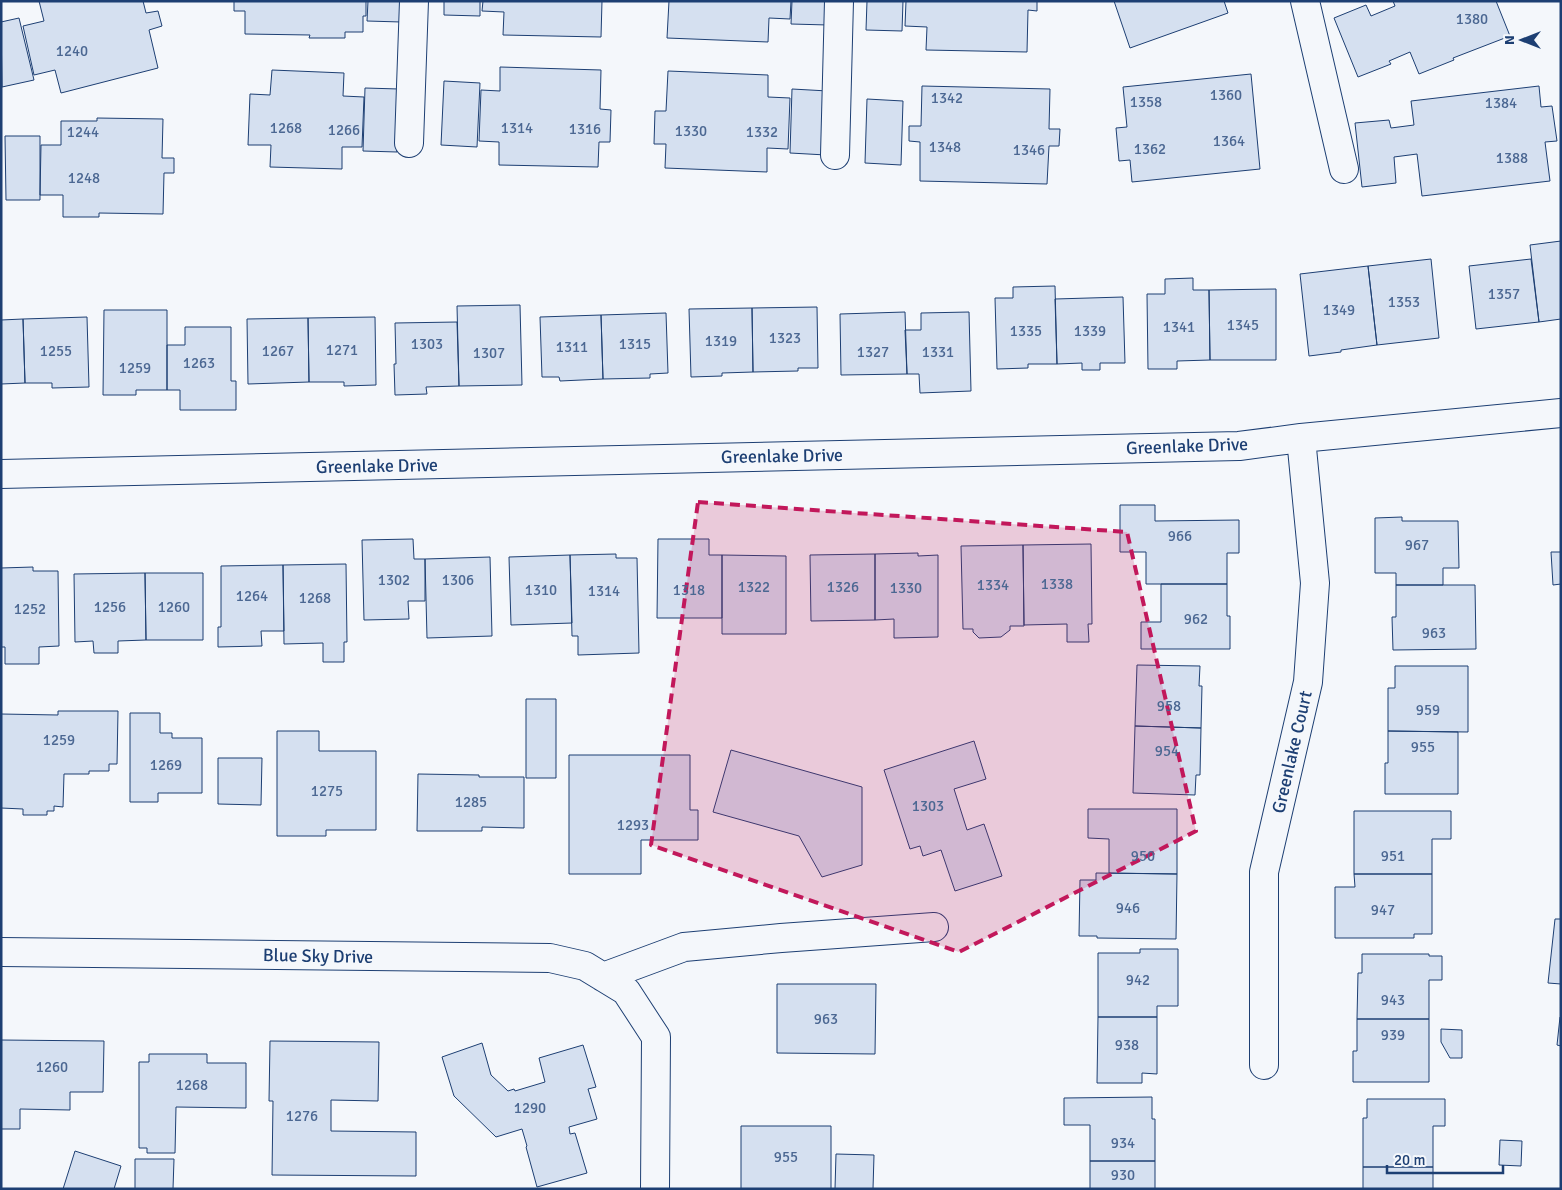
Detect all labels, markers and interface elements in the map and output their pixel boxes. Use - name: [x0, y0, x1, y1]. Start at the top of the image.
- house number: 1380: [1456, 10, 1488, 28]
- north arrow: [1497, 15, 1547, 65]
- text: N: [1501, 35, 1518, 45]
- house number: 1240: [56, 42, 88, 60]
- house number: 1360: [1210, 86, 1242, 104]
- house number: 1342: [931, 89, 963, 107]
- house number: 1358: [1130, 93, 1162, 111]
- house number: 1384: [1485, 94, 1517, 112]
- house number: 1268: [270, 119, 302, 137]
- house number: 1314: [501, 119, 533, 137]
- house number: 1316: [569, 120, 601, 138]
- house number: 1266: [328, 121, 360, 139]
- house number: 1330: [675, 122, 707, 140]
- house number: 1244: [67, 123, 99, 141]
- house number: 1332: [746, 123, 778, 141]
- house number: 1364: [1213, 132, 1245, 150]
- house number: 1348: [929, 138, 961, 156]
- house number: 1362: [1134, 140, 1166, 158]
- house number: 1346: [1013, 141, 1045, 159]
- house number: 1388: [1496, 149, 1528, 167]
- house number: 1248: [68, 169, 100, 187]
- house number: 1357: [1488, 285, 1520, 303]
- house number: 1353: [1388, 293, 1420, 311]
- house number: 1349: [1323, 301, 1355, 319]
- house number: 1345: [1227, 316, 1259, 334]
- house number: 1341: [1163, 318, 1195, 336]
- house number: 1335: [1010, 322, 1042, 340]
- house number: 1339: [1074, 322, 1106, 340]
- house number: 1323: [769, 329, 801, 347]
- house number: 1319: [705, 332, 737, 350]
- house number: 1303: [411, 335, 443, 353]
- house number: 1315: [619, 335, 651, 353]
- house number: 1311: [556, 338, 588, 356]
- house number: 1271: [326, 341, 358, 359]
- house number: 1255: [40, 342, 72, 360]
- house number: 1267: [262, 342, 294, 360]
- house number: 1327: [857, 343, 889, 361]
- house number: 1331: [922, 343, 954, 361]
- house number: 1307: [473, 344, 505, 362]
- house number: 1263: [183, 354, 215, 372]
- house number: 1259: [119, 359, 151, 377]
- street label: Greenlake Drive: [1126, 433, 1248, 459]
- street label: Greenlake Drive: [721, 444, 843, 468]
- street label: Greenlake Drive: [316, 454, 438, 478]
- house number: 966: [1168, 527, 1192, 545]
- house number: 967: [1405, 536, 1429, 554]
- house number: 1302: [378, 571, 410, 589]
- house number: 1306: [442, 571, 474, 589]
- house number: 1338: [1041, 575, 1073, 593]
- house number: 1334: [977, 576, 1009, 594]
- house number: 1322: [738, 578, 770, 596]
- house number: 1326: [827, 578, 859, 596]
- house number: 1330: [890, 579, 922, 597]
- house number: 1310: [525, 581, 557, 599]
- house number: 1318: [673, 581, 705, 599]
- house number: 1314: [588, 582, 620, 600]
- house number: 1264: [236, 587, 268, 605]
- house number: 1268: [299, 589, 331, 607]
- house number: 1256: [94, 598, 126, 616]
- house number: 1260: [158, 598, 190, 616]
- house number: 1252: [14, 600, 46, 618]
- house number: 962: [1184, 610, 1208, 628]
- house number: 963: [1422, 624, 1446, 642]
- street label: Greenlake Court: [1267, 689, 1317, 815]
- house number: 958: [1157, 697, 1181, 715]
- house number: 959: [1416, 701, 1440, 719]
- house number: 1259: [43, 731, 75, 749]
- house number: 955: [1411, 738, 1435, 756]
- house number: 954: [1155, 742, 1179, 760]
- house number: 1269: [150, 756, 182, 774]
- house number: 1275: [311, 782, 343, 800]
- house number: 1285: [455, 793, 487, 811]
- house number: 1303: [912, 797, 944, 815]
- house number: 1293: [617, 816, 649, 834]
- house number: 950: [1131, 847, 1155, 865]
- house number: 951: [1381, 847, 1405, 865]
- house number: 946: [1116, 899, 1140, 917]
- house number: 947: [1371, 901, 1395, 919]
- street label: Blue Sky Drive: [263, 944, 373, 968]
- house number: 942: [1126, 971, 1150, 989]
- house number: 943: [1381, 991, 1405, 1009]
- house number: 963: [814, 1010, 838, 1028]
- house number: 939: [1381, 1026, 1405, 1044]
- house number: 938: [1115, 1036, 1139, 1054]
- house number: 1260: [36, 1058, 68, 1076]
- house number: 1268: [176, 1076, 208, 1094]
- house number: 1290: [514, 1099, 546, 1117]
- house number: 1276: [286, 1107, 318, 1125]
- house number: 934: [1111, 1134, 1135, 1152]
- scale bar: [1387, 1142, 1503, 1174]
- house number: 955: [774, 1148, 798, 1166]
- text: 20 m: [1394, 1151, 1425, 1169]
- house number: 930: [1111, 1166, 1135, 1184]

